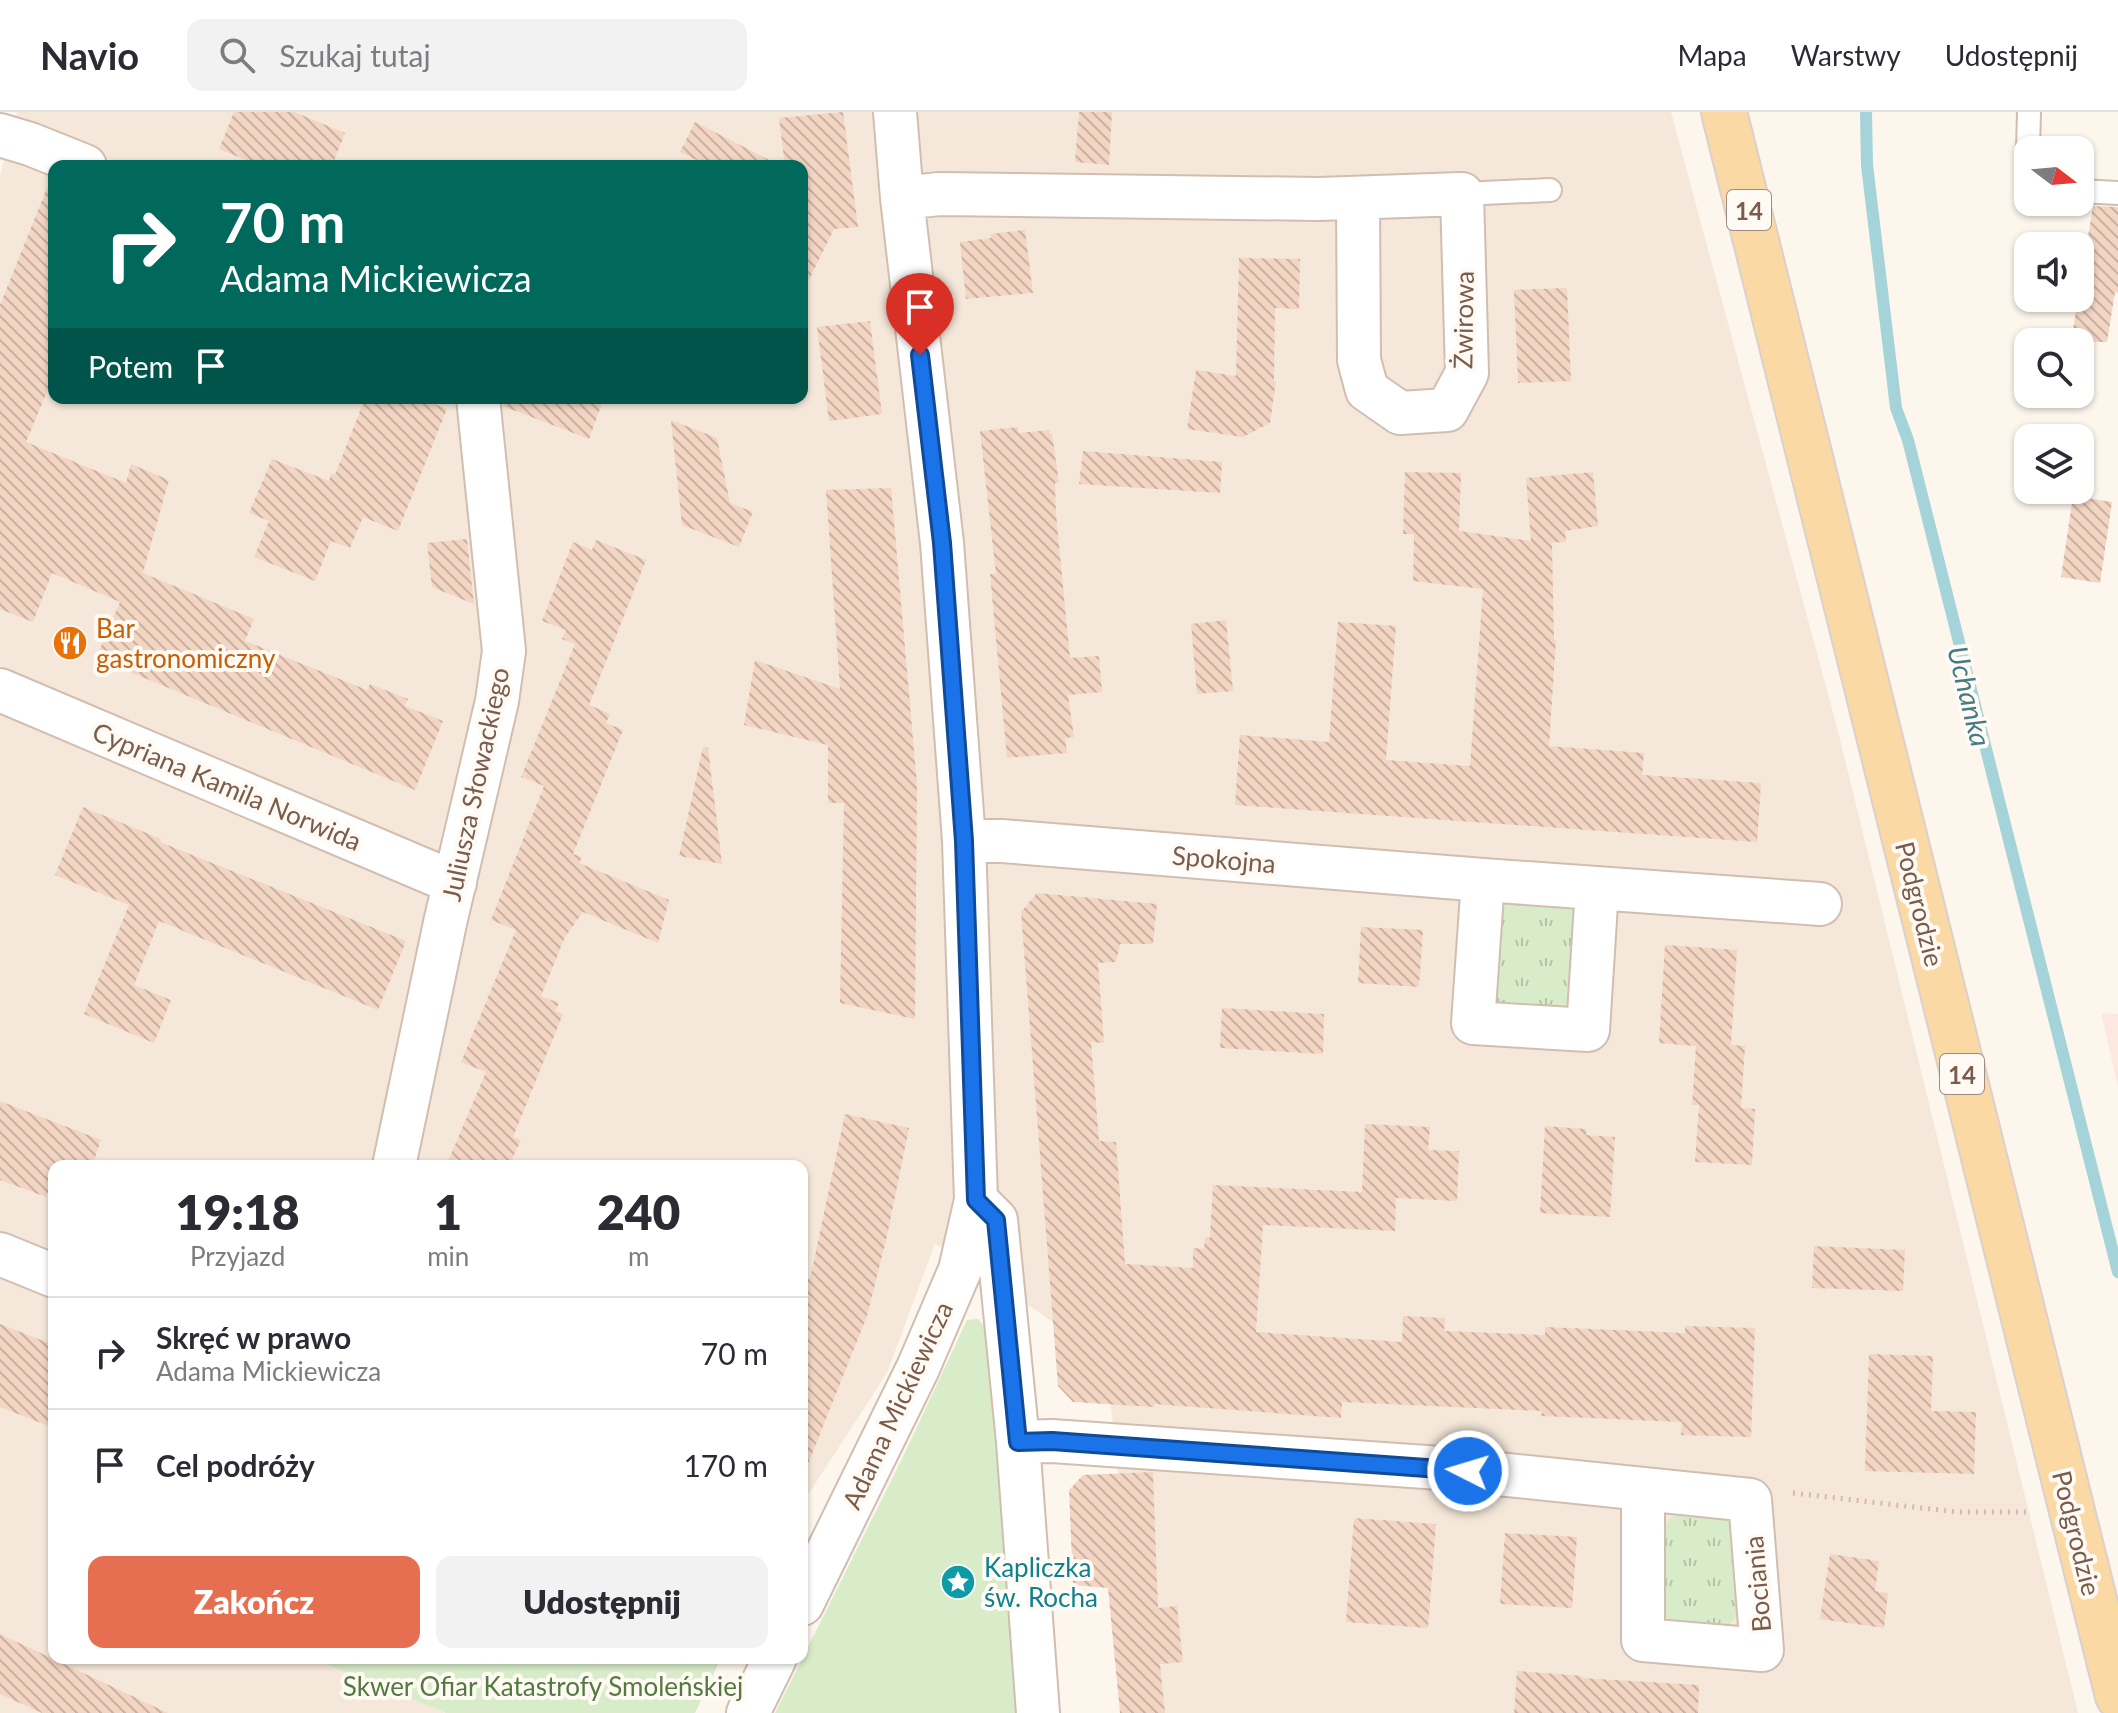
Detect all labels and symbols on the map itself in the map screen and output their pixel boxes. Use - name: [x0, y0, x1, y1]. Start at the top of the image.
- north arrow: [2014, 136, 2094, 216]
- road number: 14: [1727, 190, 1771, 230]
- street label: Żwirowa: [1446, 271, 1480, 369]
- pin: [886, 273, 954, 355]
- place label: Bar gastronomiczny: [96, 612, 276, 674]
- restaurant icon: Bar gastronomiczny: [51, 624, 89, 662]
- water label: Uchanka: [1941, 642, 1999, 750]
- street label: Juliusza Słowackiego: [435, 664, 515, 904]
- street label: Cypriana Kamila Norwida: [88, 715, 366, 857]
- street label: Podgrodzie: [1889, 838, 1951, 970]
- street label: Spokojna: [1171, 839, 1277, 879]
- road number: 14: [1940, 1054, 1984, 1094]
- street label: Adama Mickiewicza: [835, 1296, 959, 1514]
- position arrow: [1426, 1429, 1510, 1513]
- street label: Podgrodzie: [2046, 1467, 2108, 1599]
- street label: Bociania: [1737, 1534, 1777, 1634]
- place label: Kapliczka św. Rocha: [984, 1551, 1098, 1613]
- place icon: Kapliczka św. Rocha: [939, 1563, 977, 1601]
- park label: Skwer Ofiar Katastrofy Smoleńskiej: [343, 1670, 743, 1702]

